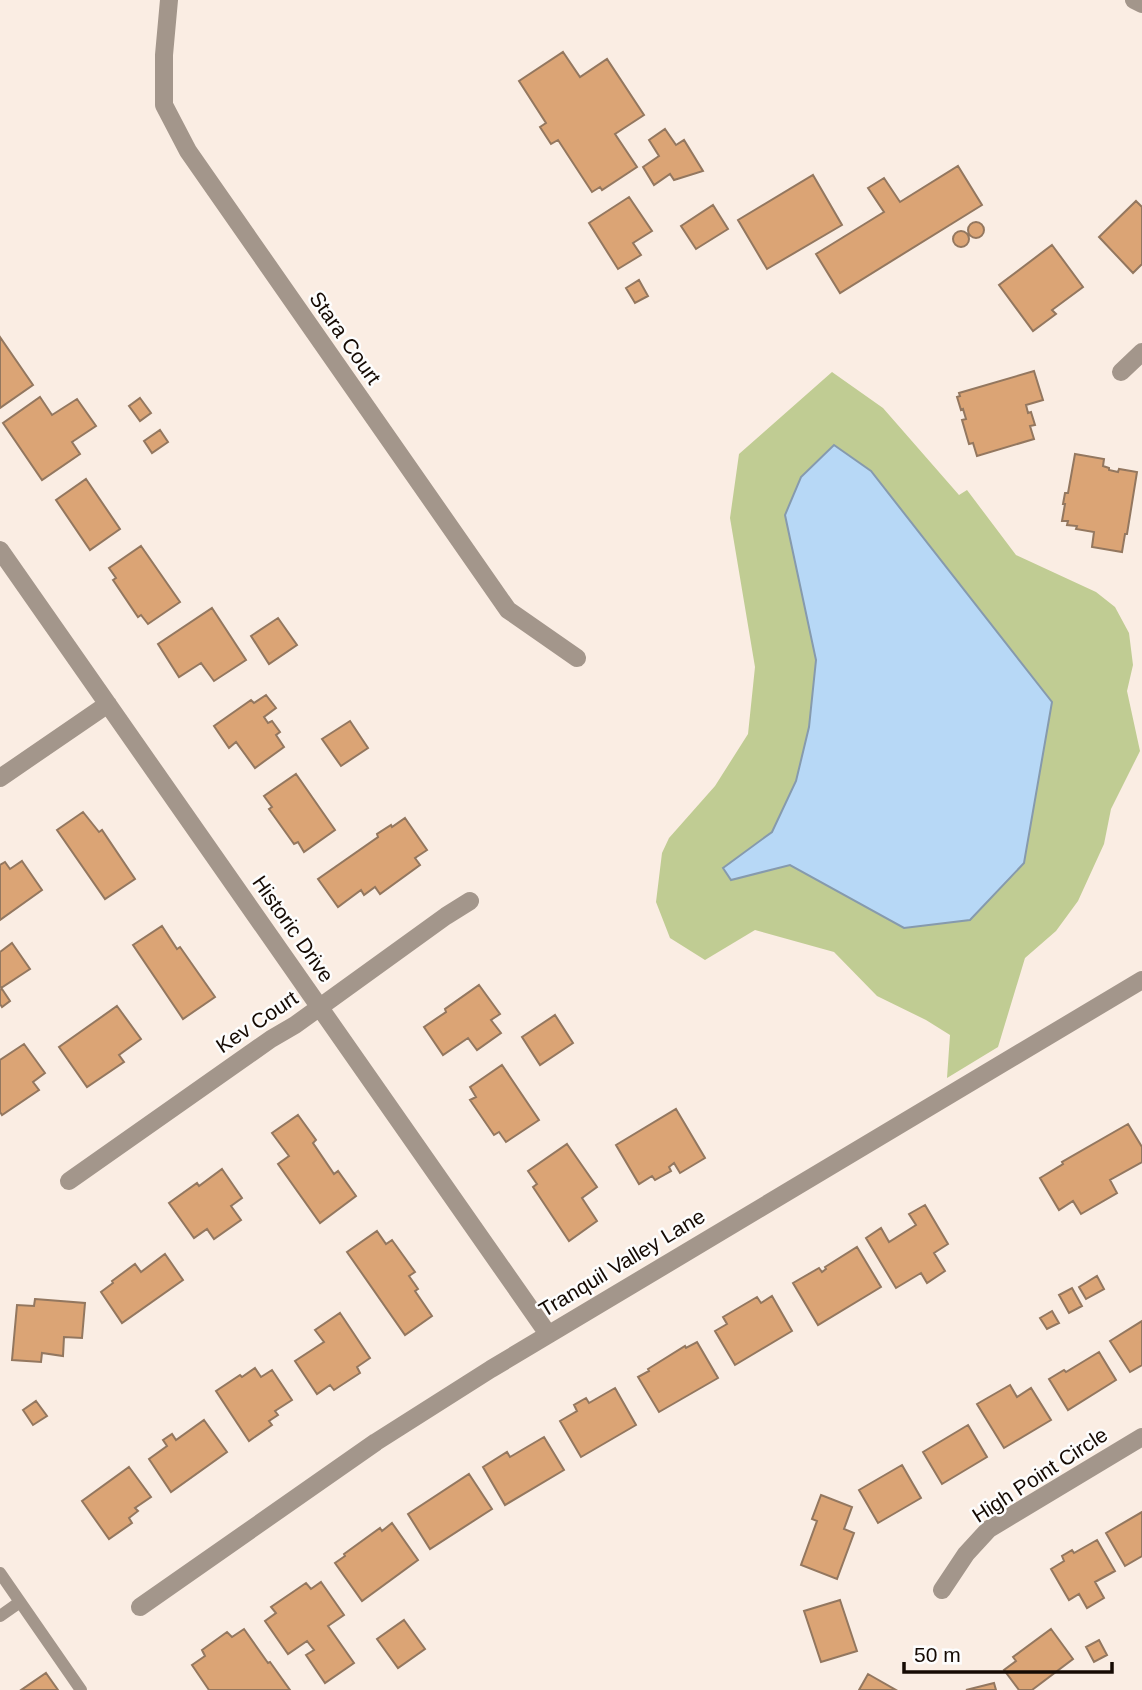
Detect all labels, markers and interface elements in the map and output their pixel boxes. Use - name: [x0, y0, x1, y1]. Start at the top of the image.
- street label: Stara Court: [305, 287, 386, 388]
- street label: Historic Drive: [248, 871, 339, 986]
- street label: Kev Court: [212, 986, 302, 1057]
- street label: Tranquil Valley Lane: [535, 1204, 709, 1321]
- street label: High Point Circle: [968, 1422, 1112, 1527]
- scale bar: [904, 1630, 1112, 1674]
- text: 50 m: [914, 1643, 961, 1666]

